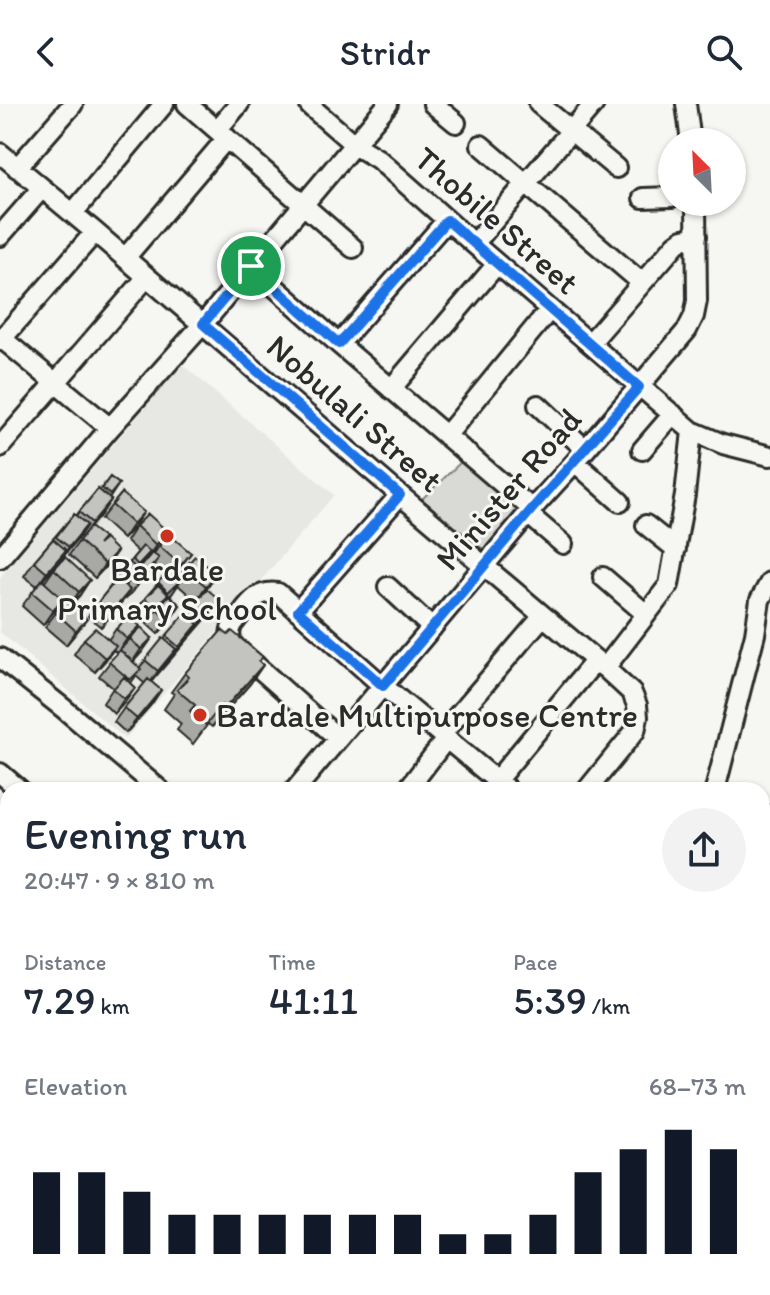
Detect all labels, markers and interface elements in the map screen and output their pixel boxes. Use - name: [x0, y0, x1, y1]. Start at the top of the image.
- icon: back: [24, 30, 68, 74]
- icon: search: [702, 30, 746, 74]
- text: Stridr: [340, 31, 430, 74]
- north arrow: [658, 128, 746, 216]
- map controls: [658, 128, 746, 216]
- street label: Thobile Street: [406, 138, 587, 303]
- pin: [217, 232, 285, 300]
- icon: arrive: [229, 244, 273, 288]
- street label: Nobulali Street: [258, 326, 451, 501]
- street label: Minister Road: [427, 400, 590, 579]
- marker: Bardale Primary School: [158, 527, 176, 545]
- place label: Bardale Primary School: [57, 549, 277, 629]
- place label: Bardale Multipurpose Centre: [216, 695, 638, 736]
- marker: Bardale Multipurpose Centre: [191, 706, 209, 724]
- text: Evening run: [24, 807, 247, 860]
- button: share: [662, 808, 746, 892]
- text: 20:47 · 9 × 810 m: [24, 864, 215, 896]
- text: Distance: [24, 949, 106, 976]
- text: Time: [269, 949, 316, 976]
- text: Pace: [513, 949, 557, 976]
- text: 7.29: [24, 976, 96, 1024]
- text: 41:11: [269, 976, 358, 1024]
- text: 5:39: [513, 976, 587, 1024]
- text: km: [96, 993, 130, 1020]
- text: /km: [587, 993, 630, 1020]
- text: Elevation: [24, 1070, 127, 1102]
- text: 68–73 m: [649, 1070, 746, 1102]

